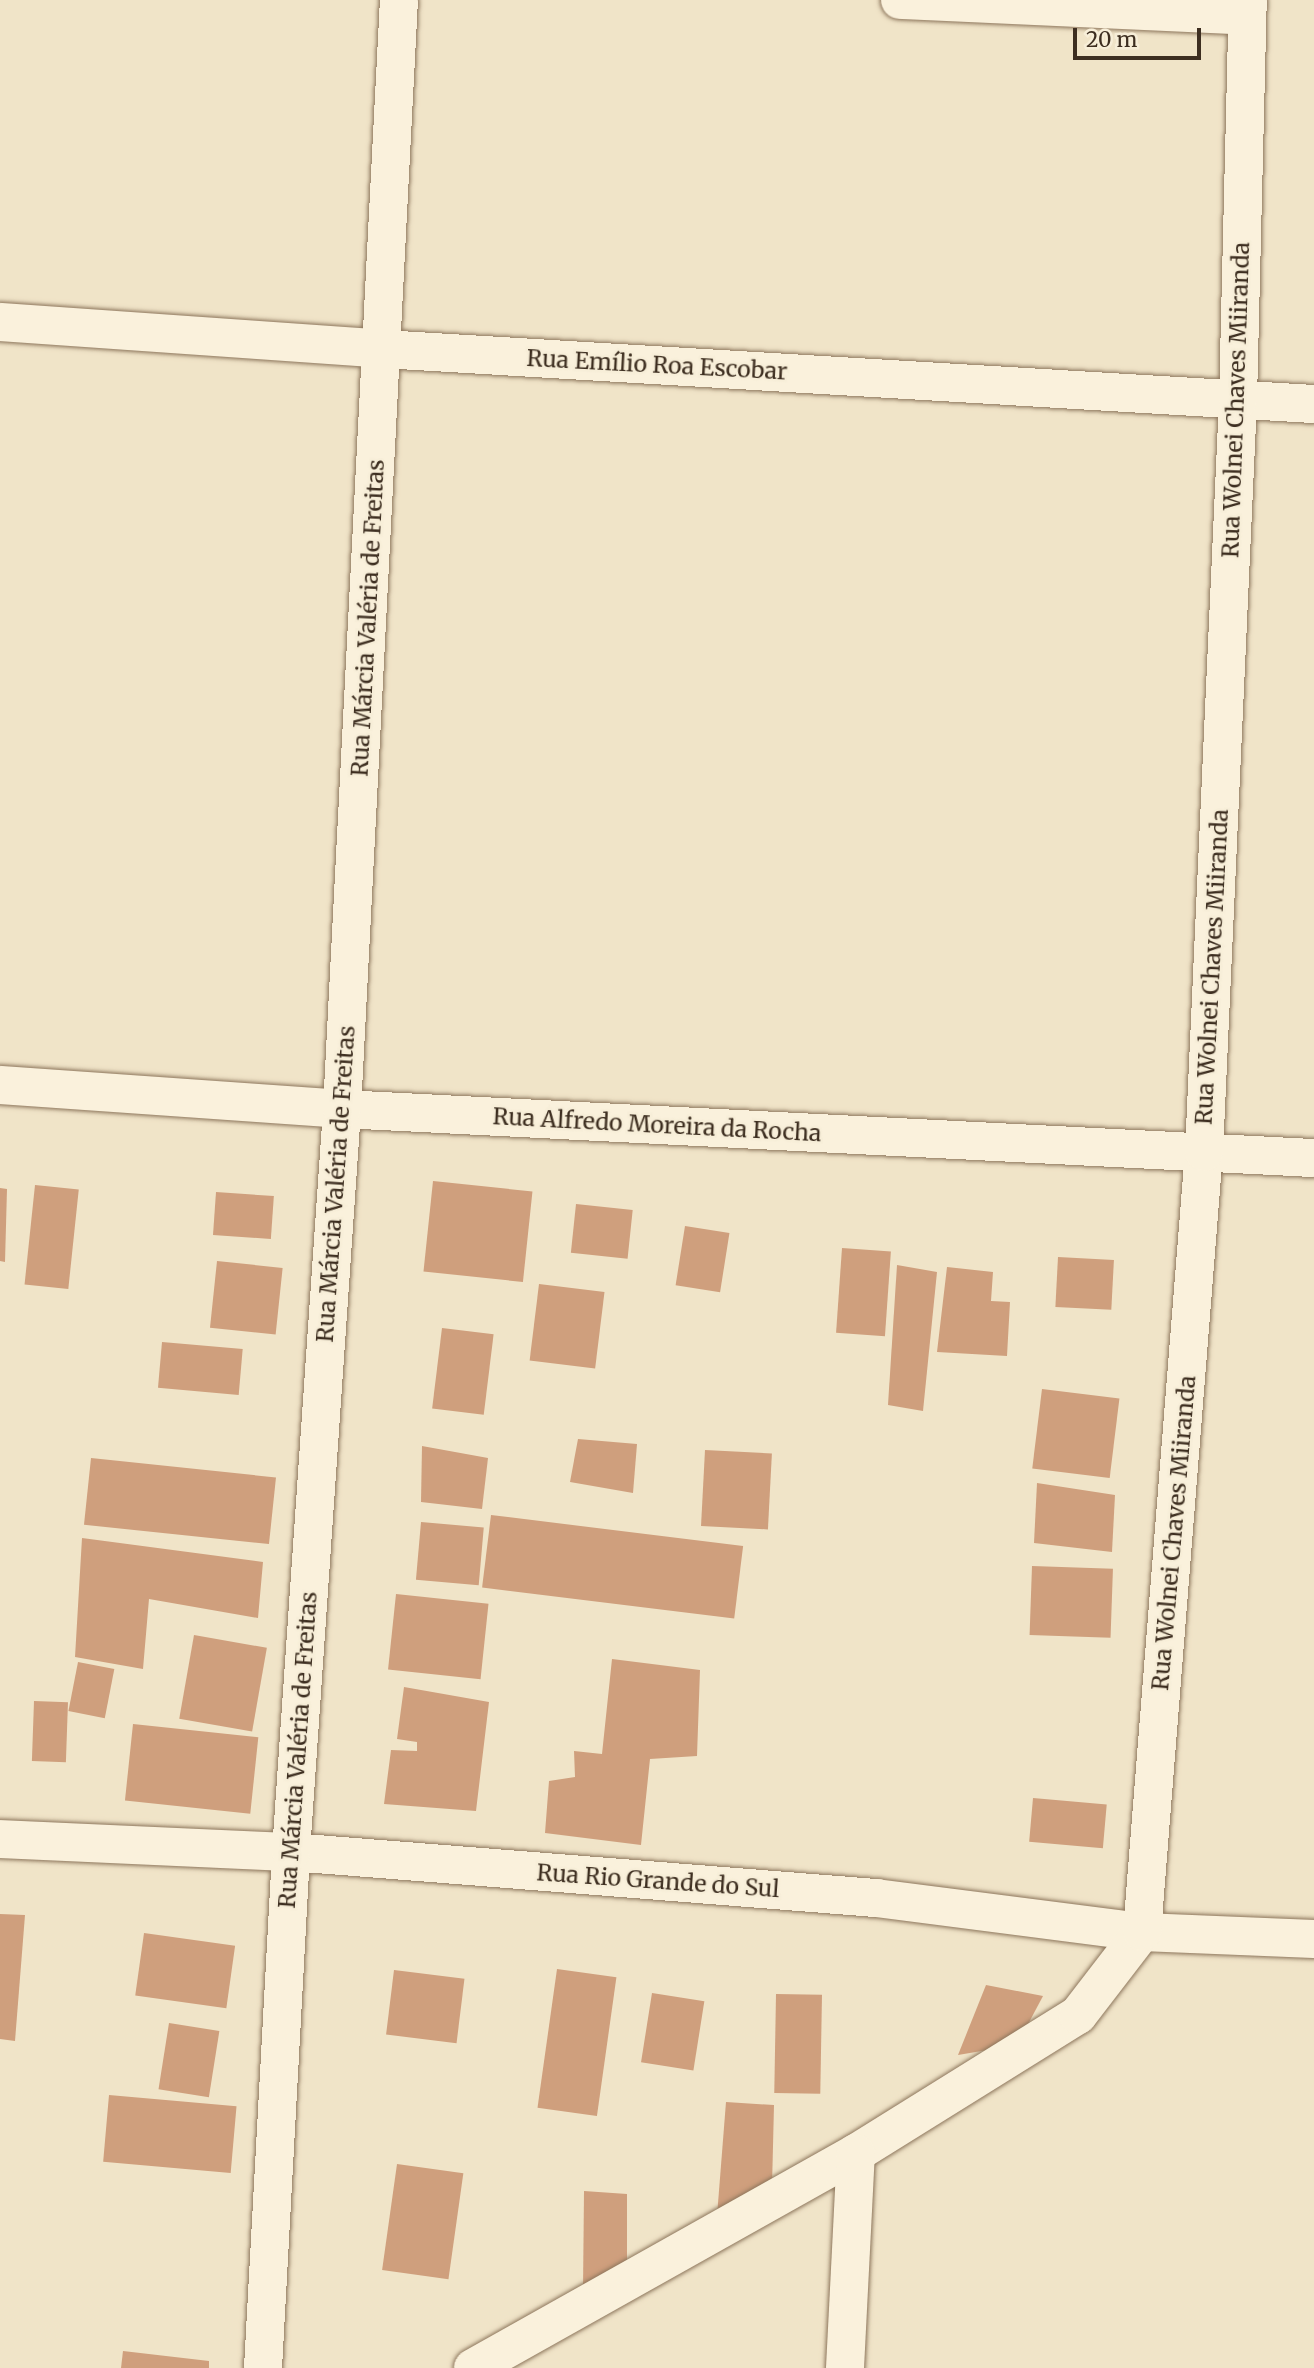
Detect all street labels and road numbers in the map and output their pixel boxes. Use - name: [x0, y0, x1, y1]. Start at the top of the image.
- street label: Rua Wolnei Chaves Miiranda: [1217, 242, 1255, 558]
- street label: Rua Emílio Roa Escobar: [526, 344, 788, 386]
- street label: Rua Márcia Valéria de Freitas: [346, 459, 390, 777]
- street label: Rua Wolnei Chaves Miiranda: [1190, 808, 1234, 1126]
- street label: Rua Márcia Valéria de Freitas: [311, 1025, 361, 1343]
- street label: Rua Alfredo Moreira da Rocha: [492, 1103, 822, 1147]
- street label: Rua Wolnei Chaves Miiranda: [1146, 1374, 1202, 1692]
- street label: Rua Márcia Valéria de Freitas: [273, 1591, 323, 1909]
- street label: Rua Rio Grande do Sul: [536, 1859, 780, 1903]

